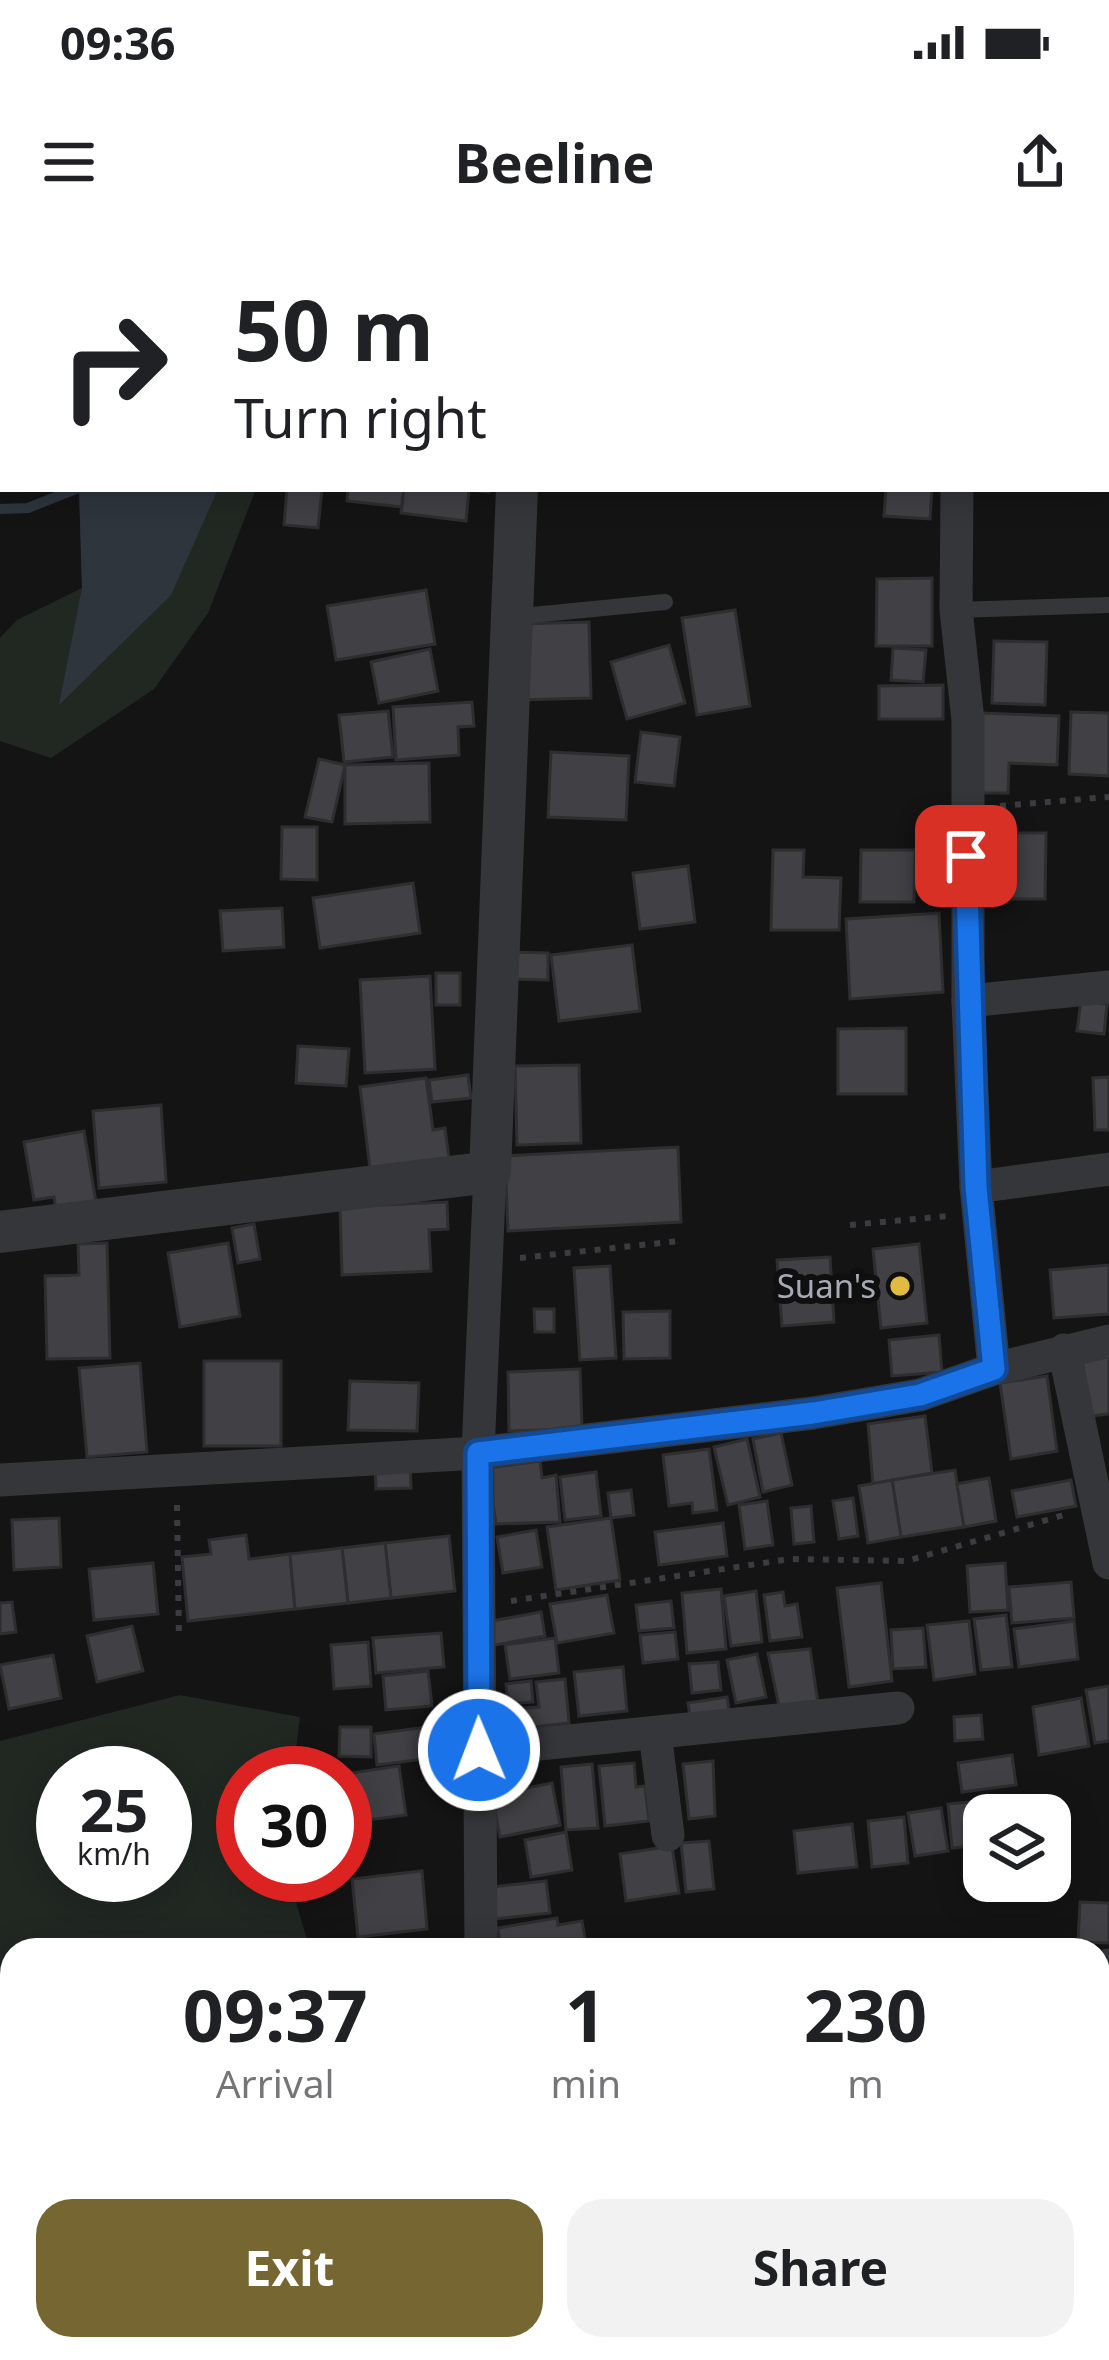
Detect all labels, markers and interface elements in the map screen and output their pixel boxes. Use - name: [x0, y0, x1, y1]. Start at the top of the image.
- text: 09:36: [60, 12, 176, 73]
- text: Beeline: [455, 125, 654, 199]
- icon: menu: [36, 129, 102, 195]
- icon: share: [1007, 129, 1073, 195]
- text: 50 m: [234, 271, 434, 386]
- icon: right: [36, 288, 192, 444]
- text: Turn right: [234, 380, 487, 454]
- pin: [915, 805, 1017, 907]
- icon: arrive: [933, 823, 999, 889]
- place label: Suan's: [777, 1263, 876, 1308]
- marker: Suan's: [887, 1273, 913, 1299]
- position arrow: [416, 1687, 542, 1813]
- speed limit sign: 30: [216, 1746, 372, 1902]
- text: 25: [80, 1768, 148, 1850]
- map controls: [963, 1794, 1071, 1902]
- button: layers: [963, 1794, 1071, 1902]
- text: km/h: [77, 1833, 151, 1874]
- text: 09:37: [183, 1965, 368, 2063]
- text: 1: [565, 1965, 606, 2063]
- text: 230: [804, 1965, 927, 2063]
- text: Arrival: [216, 2056, 335, 2109]
- text: min: [550, 2056, 621, 2109]
- text: m: [847, 2056, 884, 2109]
- button: Exit: [36, 2199, 543, 2337]
- button: Share: [567, 2199, 1074, 2337]

